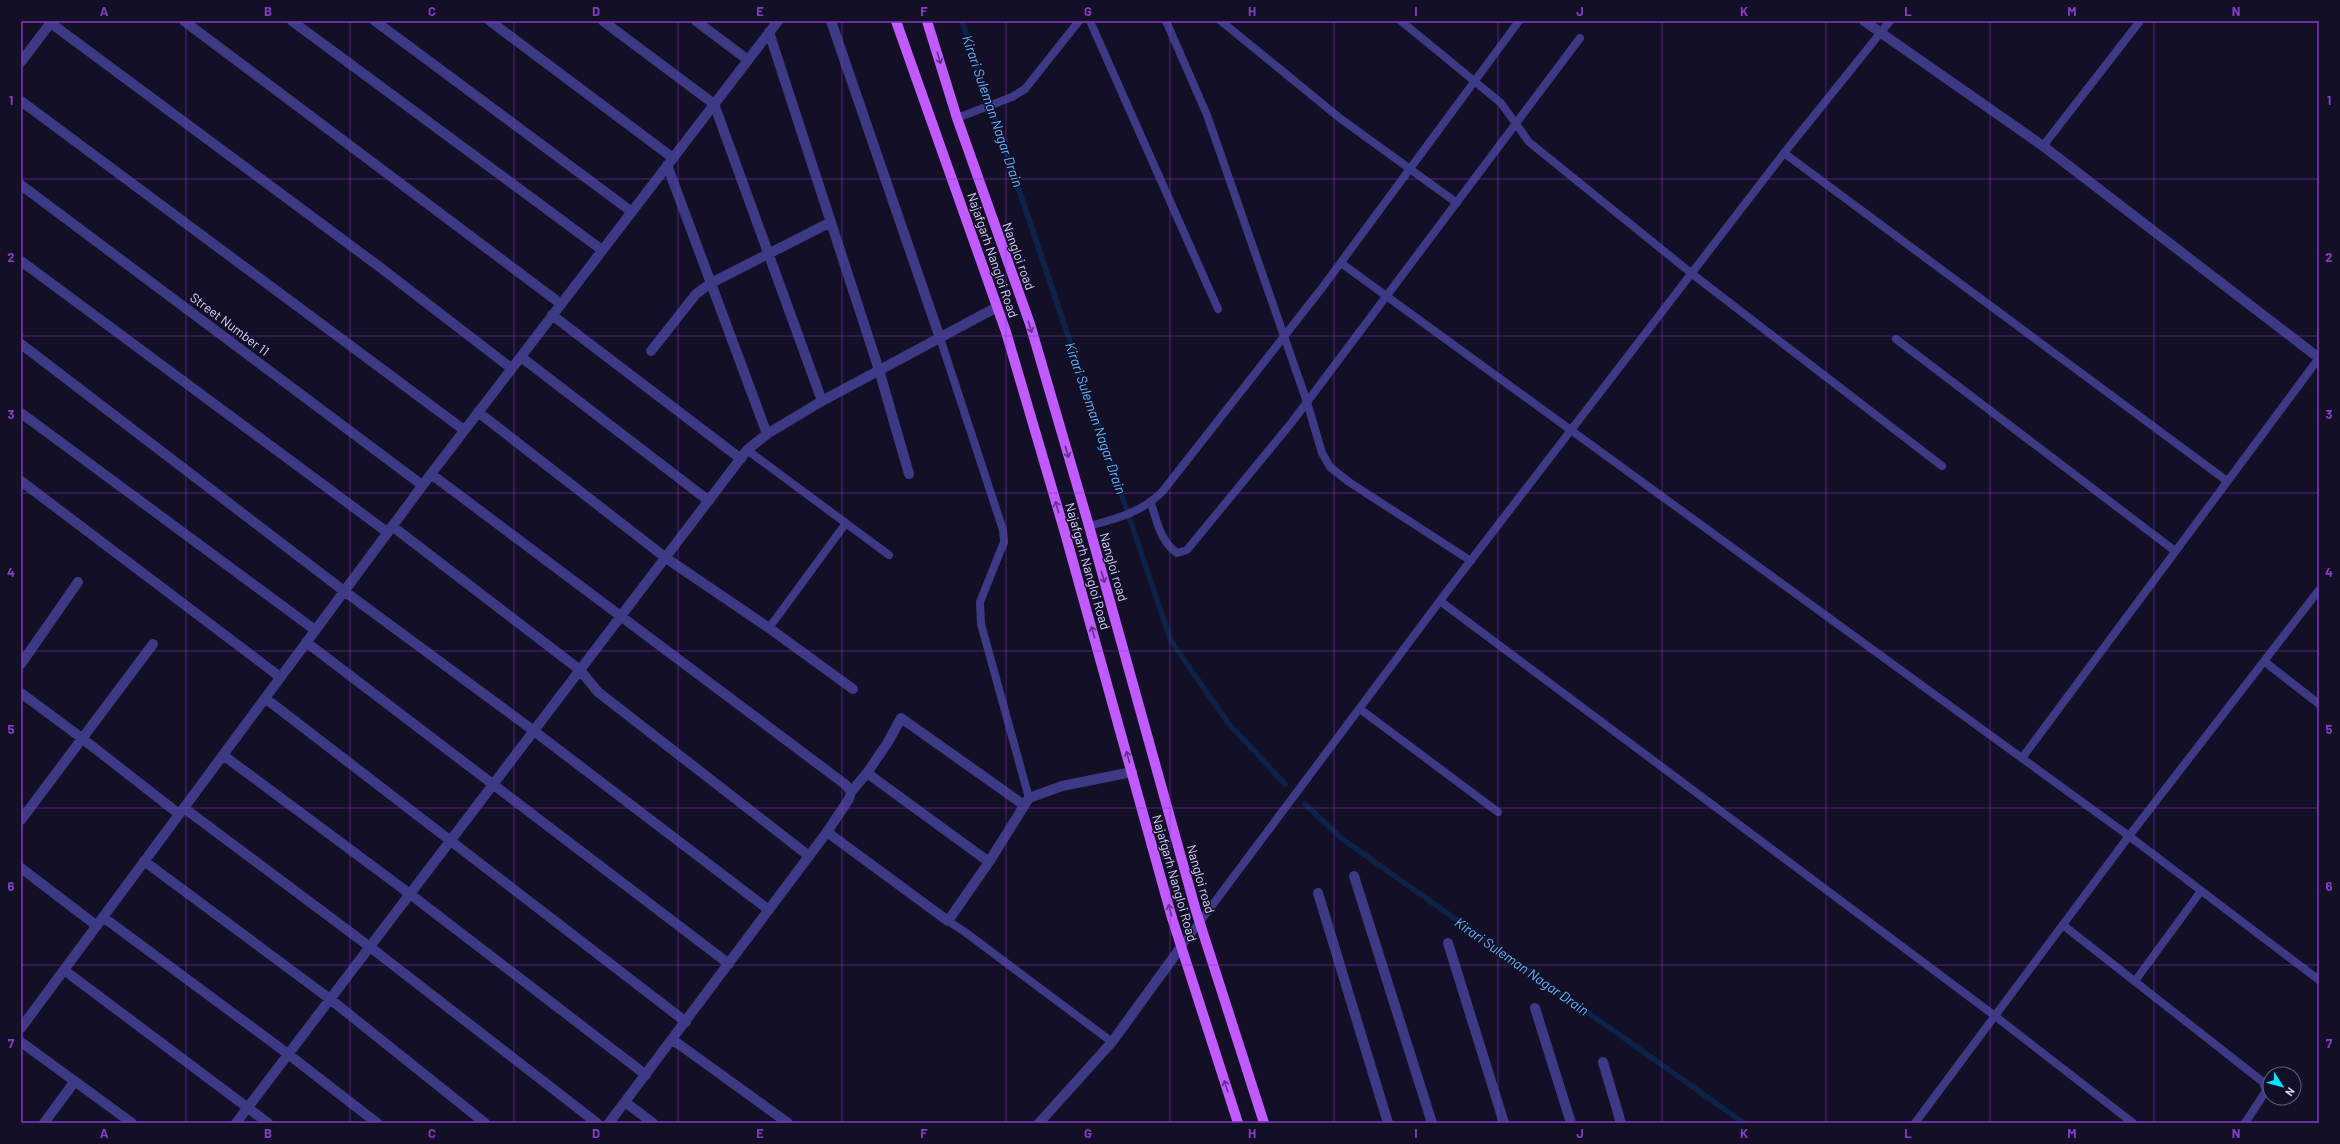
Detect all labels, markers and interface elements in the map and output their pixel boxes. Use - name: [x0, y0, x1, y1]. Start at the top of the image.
- text: A: [100, 3, 109, 19]
- text: B: [264, 3, 272, 19]
- text: C: [428, 3, 436, 19]
- text: D: [592, 3, 600, 19]
- text: E: [756, 3, 764, 19]
- text: F: [920, 3, 928, 19]
- text: G: [1084, 3, 1092, 19]
- text: H: [1248, 3, 1256, 19]
- text: I: [1414, 3, 1418, 19]
- text: J: [1576, 3, 1584, 19]
- text: K: [1740, 3, 1748, 19]
- text: L: [1904, 3, 1912, 19]
- text: M: [2067, 3, 2077, 19]
- text: N: [2232, 3, 2240, 19]
- water label: Kirari Suleman Nagar Drain: [959, 33, 1027, 189]
- one-way arrow: [936, 52, 943, 65]
- text: 1: [9, 92, 13, 108]
- text: 1: [2327, 92, 2331, 108]
- street label: Najafgarh Nangloi Road: [964, 190, 1022, 320]
- street label: Nangloi road: [999, 220, 1039, 292]
- text: 2: [7, 249, 15, 265]
- text: 2: [2325, 249, 2333, 265]
- street label: Street Number 11: [187, 289, 273, 359]
- one-way arrow: [1027, 320, 1034, 333]
- water label: Kirari Suleman Nagar Drain: [1062, 340, 1130, 496]
- text: 3: [7, 406, 15, 422]
- text: 3: [2325, 406, 2333, 422]
- one-way arrow: [1064, 445, 1071, 458]
- one-way arrow: [1053, 501, 1060, 514]
- street label: Najafgarh Nangloi Road: [1062, 501, 1114, 631]
- street label: Nangloi road: [1097, 531, 1131, 603]
- text: 4: [7, 564, 15, 580]
- text: 4: [2325, 564, 2333, 580]
- one-way arrow: [1100, 570, 1107, 583]
- one-way arrow: [1089, 626, 1096, 639]
- text: 5: [7, 721, 15, 737]
- text: 5: [2325, 721, 2333, 737]
- one-way arrow: [1124, 751, 1131, 764]
- street label: Najafgarh Nangloi Road: [1149, 813, 1201, 943]
- street label: Nangloi road: [1184, 843, 1218, 915]
- text: 6: [8, 878, 15, 894]
- text: 6: [2326, 878, 2333, 894]
- one-way arrow: [1165, 904, 1173, 917]
- water label: Kirari Suleman Nagar Drain: [1452, 913, 1592, 1019]
- text: 7: [8, 1035, 15, 1051]
- text: 7: [2326, 1035, 2333, 1051]
- north arrow: [2262, 1066, 2302, 1106]
- one-way arrow: [1222, 1080, 1229, 1093]
- text: N: [2283, 1085, 2298, 1099]
- text: A: [100, 1125, 109, 1141]
- text: B: [264, 1125, 272, 1141]
- text: C: [428, 1125, 436, 1141]
- text: D: [592, 1125, 600, 1141]
- text: E: [756, 1125, 764, 1141]
- text: F: [920, 1125, 928, 1141]
- text: G: [1084, 1125, 1092, 1141]
- text: H: [1248, 1125, 1256, 1141]
- text: I: [1414, 1125, 1418, 1141]
- text: J: [1576, 1125, 1584, 1141]
- text: K: [1740, 1125, 1748, 1141]
- text: L: [1904, 1125, 1912, 1141]
- text: M: [2067, 1125, 2077, 1141]
- text: N: [2232, 1125, 2240, 1141]

